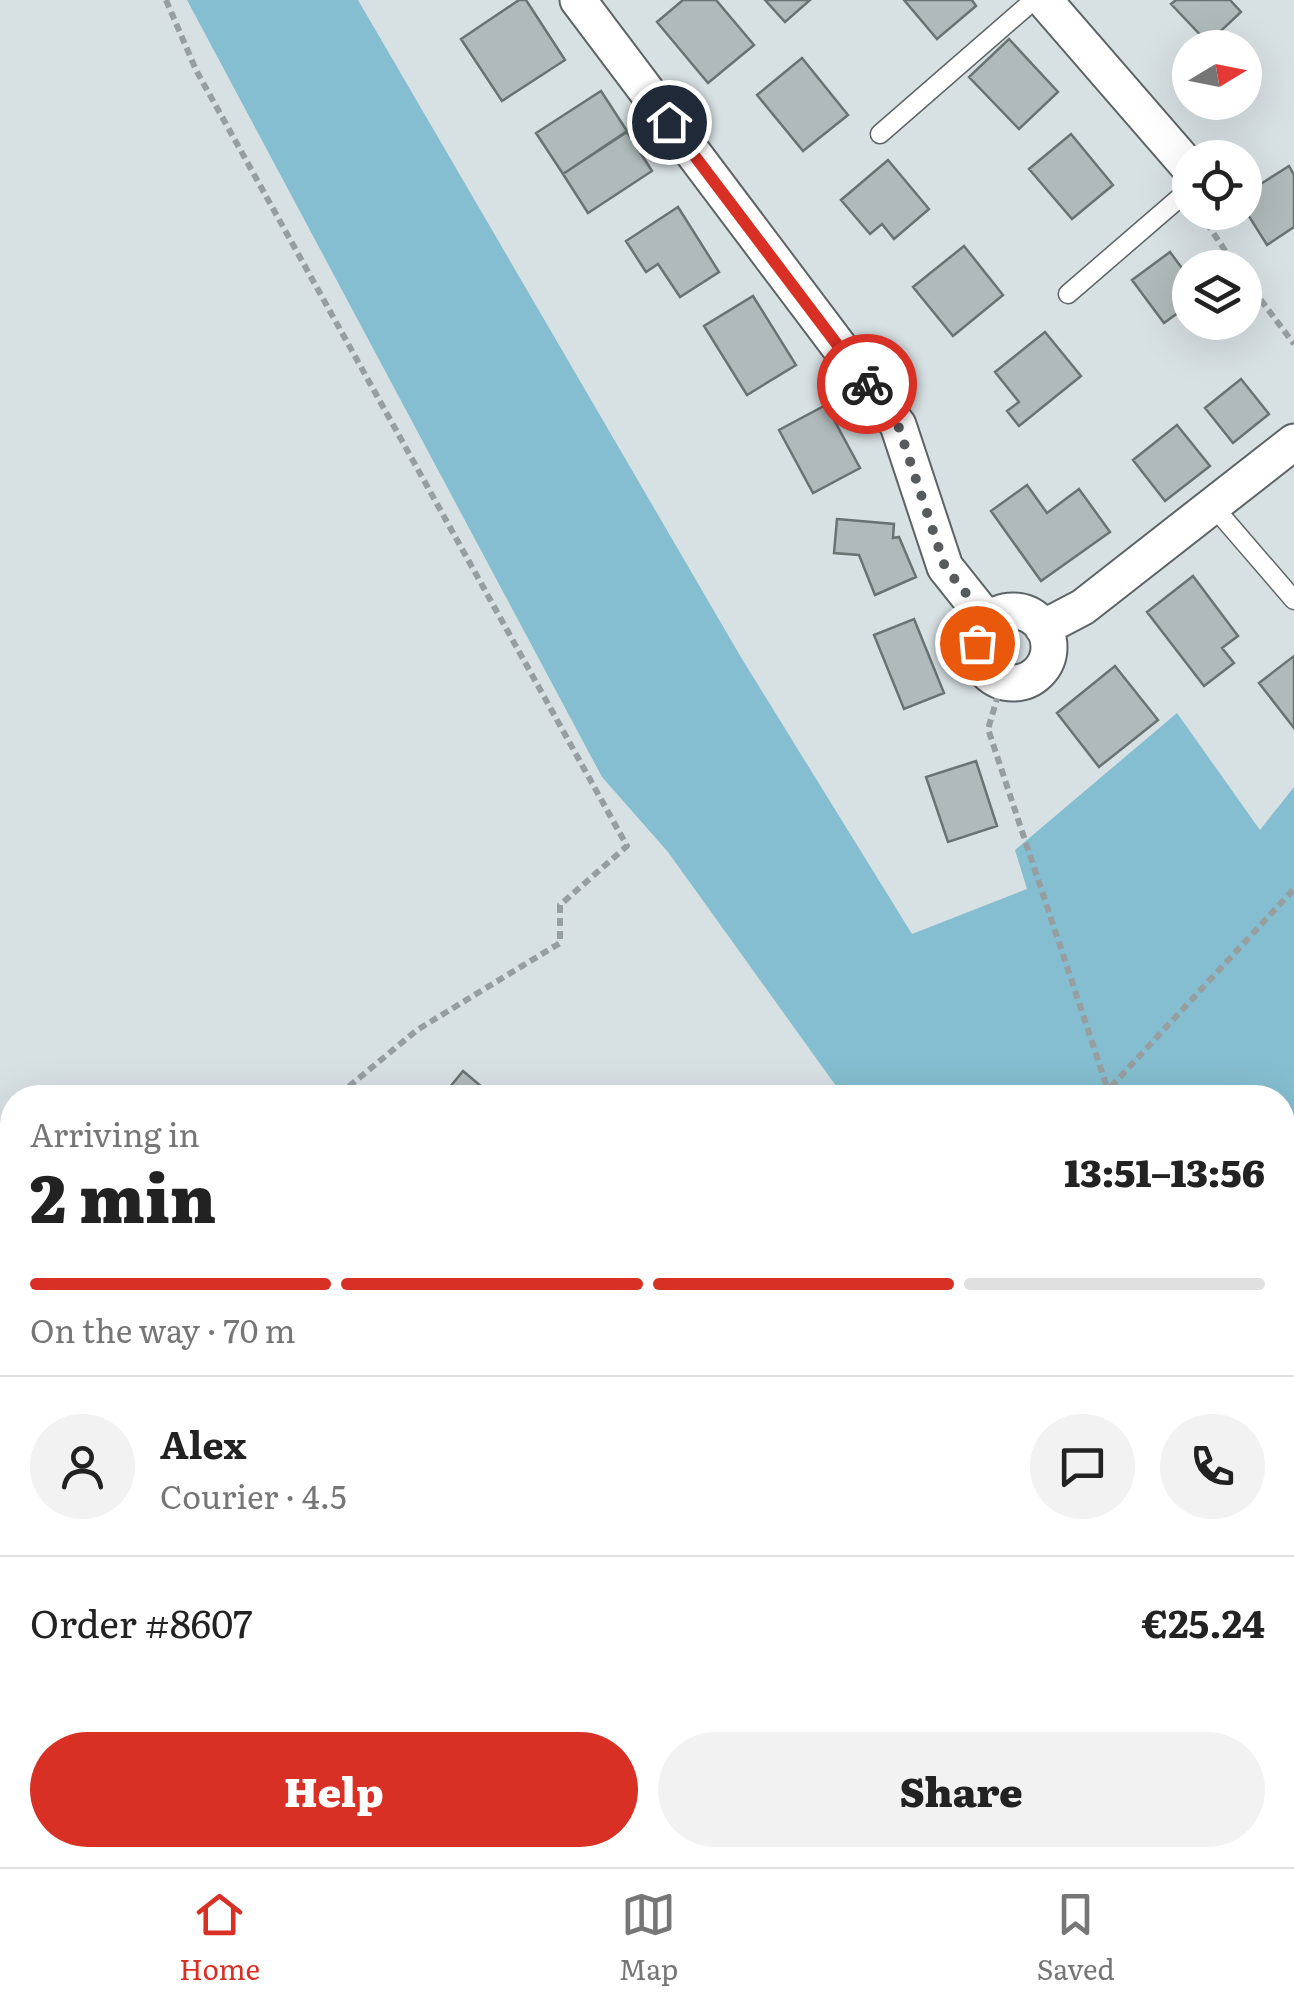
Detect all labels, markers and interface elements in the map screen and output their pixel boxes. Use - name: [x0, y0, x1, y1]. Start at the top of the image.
- north arrow: [1172, 30, 1262, 120]
- map controls: [1172, 30, 1262, 340]
- pin: [627, 80, 712, 165]
- icon: home: [642, 95, 697, 150]
- button: locate: [1172, 140, 1262, 230]
- button: layers: [1172, 250, 1262, 340]
- courier: [817, 334, 917, 434]
- icon: bike: [840, 357, 895, 412]
- pin: [935, 601, 1020, 686]
- icon: bag: [950, 616, 1005, 671]
- text: Arriving in: [30, 1109, 200, 1157]
- text: 13:51–13:56: [1064, 1142, 1265, 1199]
- text: 2 min: [30, 1146, 216, 1243]
- text: On the way · 70 m: [30, 1305, 296, 1353]
- button: person: [30, 1414, 135, 1519]
- text: Alex: [160, 1414, 246, 1471]
- button: chat: [1030, 1414, 1135, 1519]
- button: phone: [1160, 1414, 1265, 1519]
- text: Courier · 4.5: [160, 1471, 346, 1519]
- text: Order #8607: [30, 1593, 252, 1650]
- text: €25.24: [1142, 1593, 1265, 1650]
- button: Help: [30, 1732, 638, 1847]
- button: Share: [658, 1732, 1265, 1847]
- tab: Home: [179, 1887, 260, 1989]
- tab: Map: [619, 1887, 678, 1989]
- tab: Saved: [1037, 1887, 1115, 1989]

